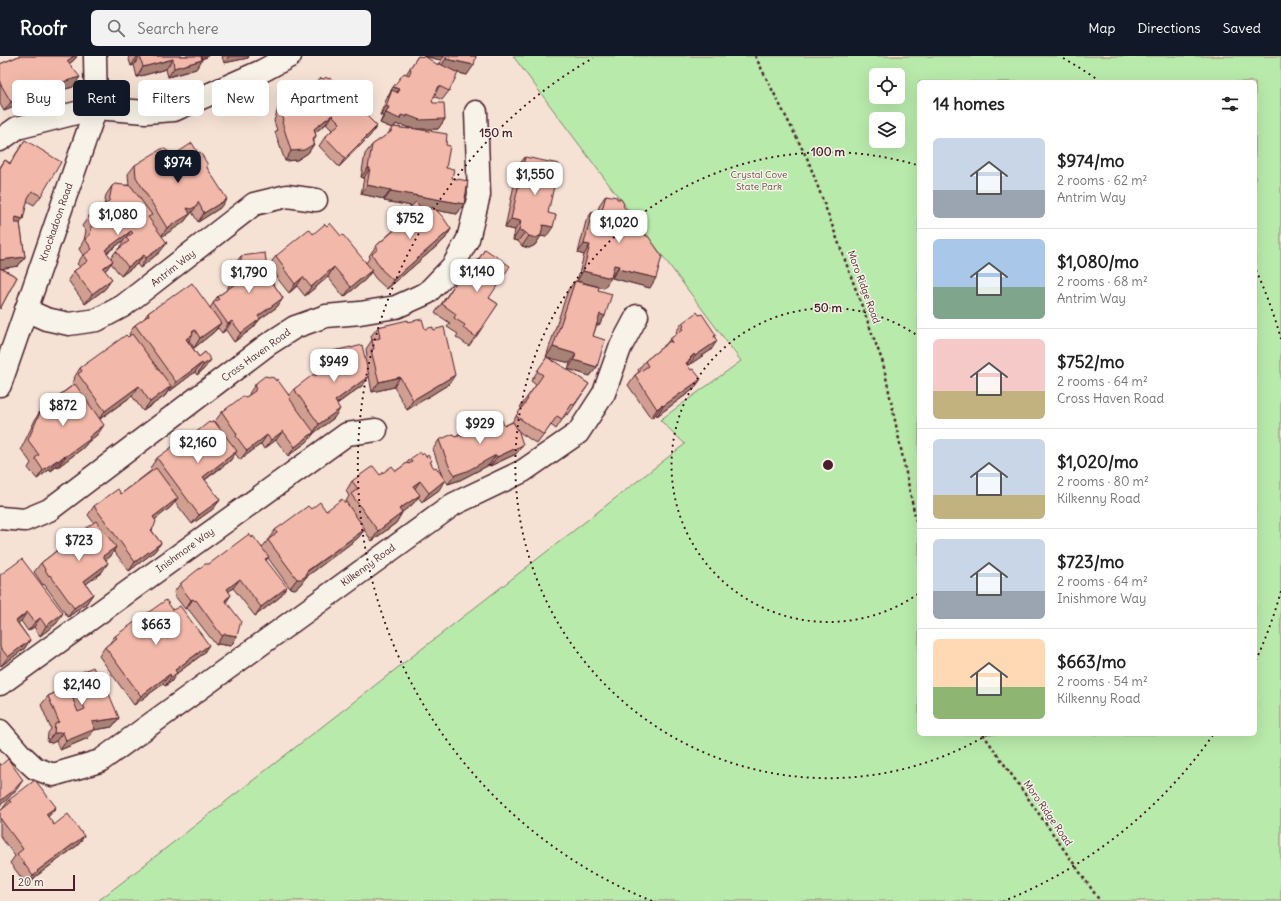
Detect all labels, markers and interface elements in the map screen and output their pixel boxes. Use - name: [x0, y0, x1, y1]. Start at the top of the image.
- search box: [91, 10, 371, 46]
- text: Roofr: [20, 16, 67, 40]
- icon: search: [105, 17, 127, 39]
- text: Search here: [137, 19, 218, 38]
- text: Map: [1088, 19, 1115, 37]
- text: Directions: [1137, 19, 1201, 37]
- text: Saved: [1223, 19, 1261, 37]
- map controls: [869, 68, 905, 148]
- button: locate: [869, 68, 905, 104]
- chip: Buy: [12, 80, 65, 116]
- chip: Rent: [73, 80, 130, 116]
- chip: Filters: [138, 80, 204, 116]
- chip: New: [212, 80, 269, 116]
- chip: Apartment: [277, 80, 373, 116]
- text: 14 homes: [933, 93, 1005, 115]
- icon: filters: [1219, 93, 1241, 115]
- button: layers: [869, 112, 905, 148]
- text: 150 m: [480, 125, 513, 140]
- text: 100 m: [811, 144, 845, 159]
- pin: $974: [154, 150, 202, 184]
- text: $974/mo: [1057, 150, 1124, 172]
- text: $974: [164, 154, 192, 171]
- icon: home: [965, 154, 1013, 202]
- pin: $1,550: [502, 162, 568, 196]
- text: $1,550: [516, 166, 554, 183]
- park label: Crystal Cove State Park: [731, 168, 787, 193]
- text: 2 rooms · 62 m²: [1057, 172, 1147, 189]
- street label: Knockadoon Road: [36, 181, 76, 263]
- text: Antrim Way: [1057, 189, 1126, 206]
- pin: $1,080: [85, 202, 151, 236]
- text: $1,080: [98, 206, 138, 223]
- pin: $752: [386, 206, 434, 240]
- text: $752: [396, 210, 424, 227]
- pin: $1,020: [586, 210, 652, 244]
- text: $1,020: [599, 214, 639, 231]
- street label: Antrim Way: [148, 247, 198, 289]
- street label: Moro Ridge Road: [845, 249, 883, 325]
- text: $1,080/mo: [1057, 251, 1139, 273]
- icon: home: [965, 255, 1013, 303]
- pin: $1,140: [444, 259, 510, 293]
- pin: $1,790: [216, 260, 282, 294]
- text: $1,140: [459, 263, 495, 280]
- text: $1,790: [230, 264, 268, 281]
- text: 2 rooms · 68 m²: [1057, 273, 1148, 290]
- text: Antrim Way: [1057, 290, 1126, 307]
- text: 50 m: [814, 300, 843, 315]
- street label: Cross Haven Road: [219, 325, 293, 384]
- pin: $949: [310, 349, 358, 383]
- text: $752/mo: [1057, 351, 1124, 373]
- text: $949: [319, 353, 349, 370]
- icon: home: [965, 355, 1013, 403]
- text: 2 rooms · 64 m²: [1057, 373, 1148, 390]
- text: Cross Haven Road: [1057, 390, 1164, 407]
- pin: $872: [39, 393, 87, 427]
- text: $872: [49, 397, 77, 414]
- pin: $929: [456, 411, 504, 445]
- text: $929: [465, 415, 495, 432]
- pin: $2,160: [165, 430, 231, 464]
- text: $2,160: [179, 434, 217, 451]
- text: $1,020/mo: [1057, 451, 1138, 473]
- icon: home: [965, 455, 1013, 503]
- centre of rings: [821, 458, 835, 472]
- text: 2 rooms · 80 m²: [1057, 473, 1149, 490]
- text: Kilkenny Road: [1057, 490, 1140, 507]
- street label: Inishmore Way: [153, 525, 217, 575]
- pin: $723: [55, 528, 103, 562]
- text: $723: [65, 532, 93, 549]
- street label: Kilkenny Road: [338, 541, 398, 589]
- text: $723/mo: [1057, 551, 1124, 573]
- icon: home: [965, 555, 1013, 603]
- text: 2 rooms · 64 m²: [1057, 573, 1148, 590]
- text: Inishmore Way: [1057, 590, 1146, 607]
- pin: $663: [132, 612, 180, 646]
- text: $663: [141, 616, 171, 633]
- text: $663/mo: [1057, 651, 1126, 673]
- icon: home: [965, 655, 1013, 703]
- pin: $2,140: [49, 672, 115, 706]
- text: 2 rooms · 54 m²: [1057, 673, 1148, 690]
- text: $2,140: [63, 676, 101, 693]
- text: Kilkenny Road: [1057, 690, 1140, 707]
- street label: Moro Ridge Road: [1021, 778, 1075, 848]
- scale bar: [12, 873, 75, 892]
- text: 20 m: [18, 875, 44, 889]

